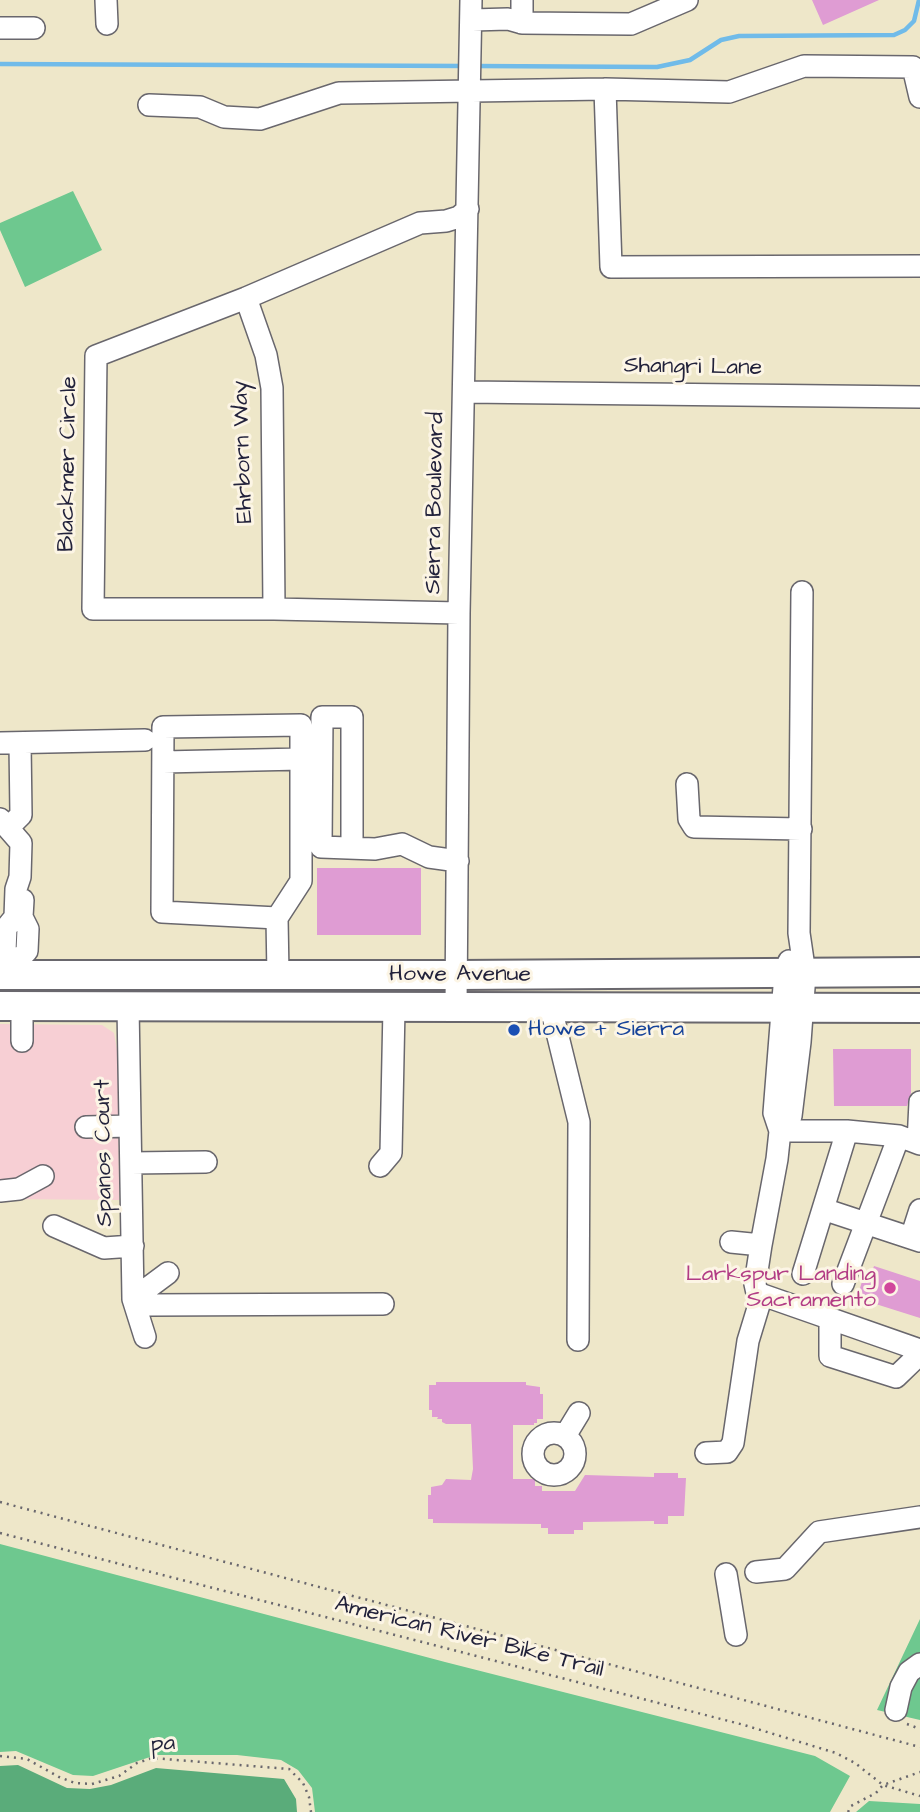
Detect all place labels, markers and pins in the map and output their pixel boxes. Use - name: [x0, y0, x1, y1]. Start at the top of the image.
- place label: Howe + Sierra: [528, 1016, 684, 1044]
- marker: Howe + Sierra: [506, 1022, 522, 1038]
- place label: Larkspur Landing Sacramento: [686, 1261, 876, 1315]
- marker: Larkspur Landing Sacramento: [882, 1280, 898, 1296]

